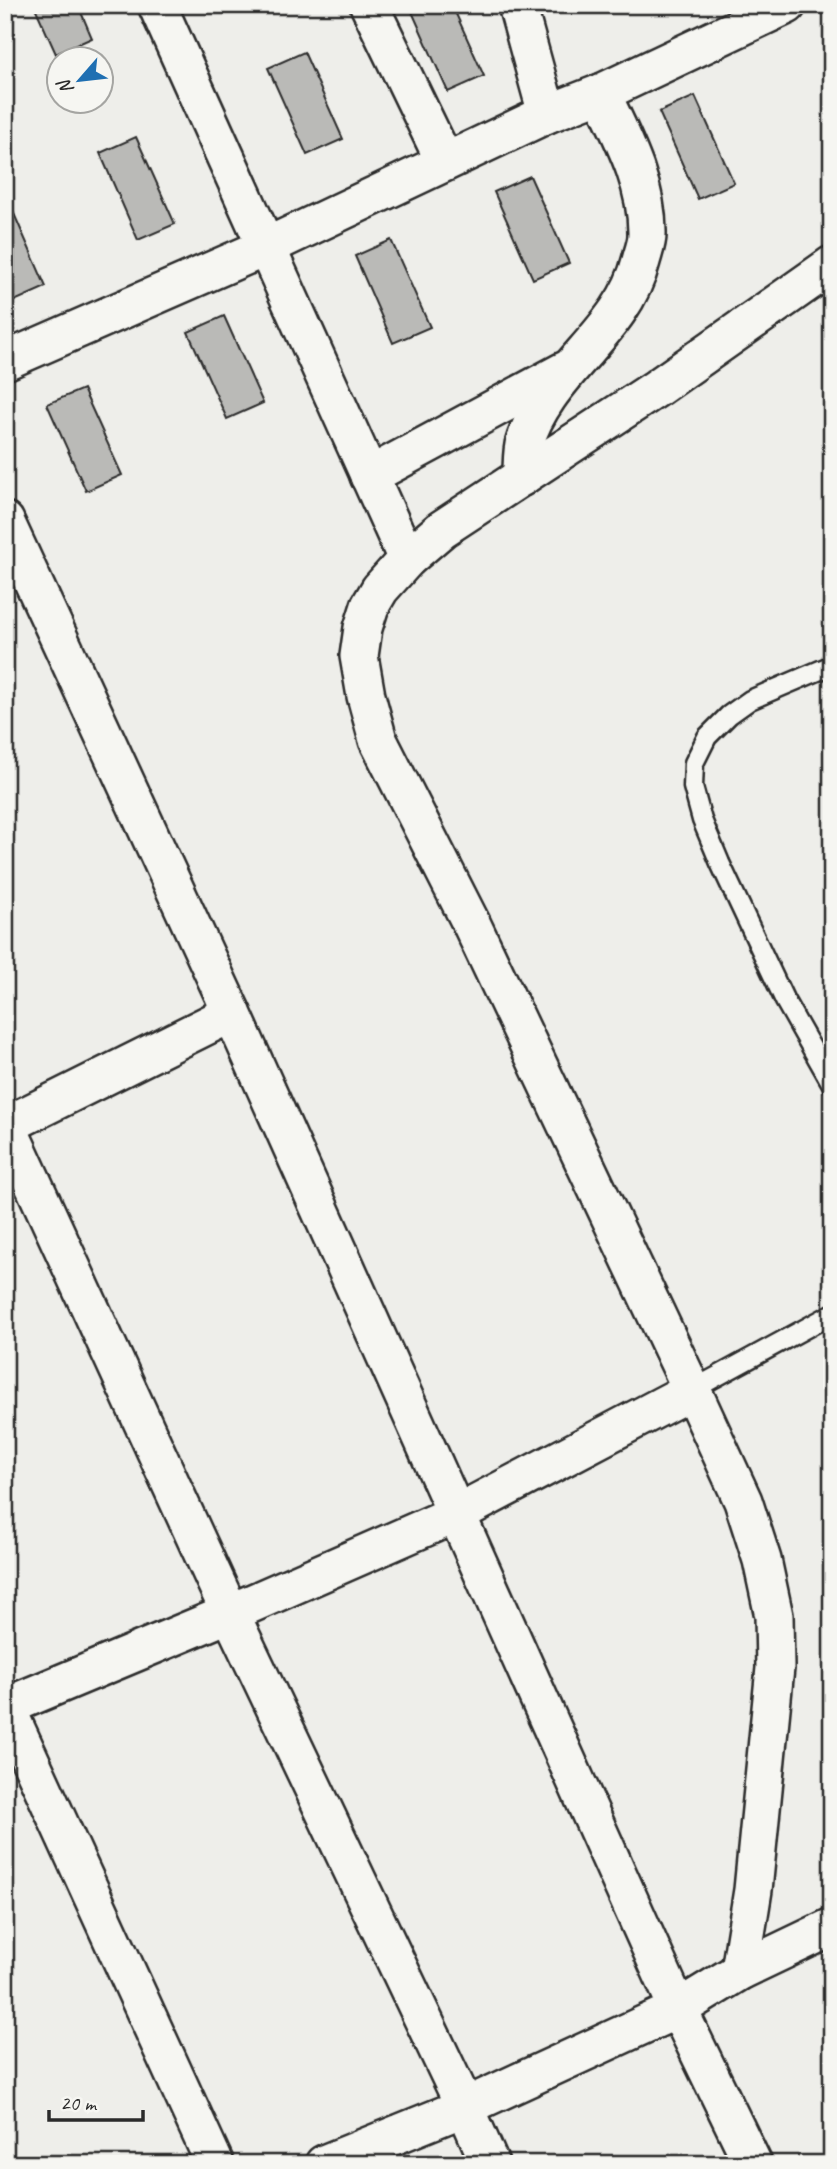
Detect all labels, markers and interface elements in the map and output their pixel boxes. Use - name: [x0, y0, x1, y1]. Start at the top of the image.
- north arrow: [46, 46, 116, 116]
- text: N: [51, 74, 79, 98]
- scale bar: [49, 2078, 144, 2122]
- text: 20 m: [60, 2090, 98, 2116]

